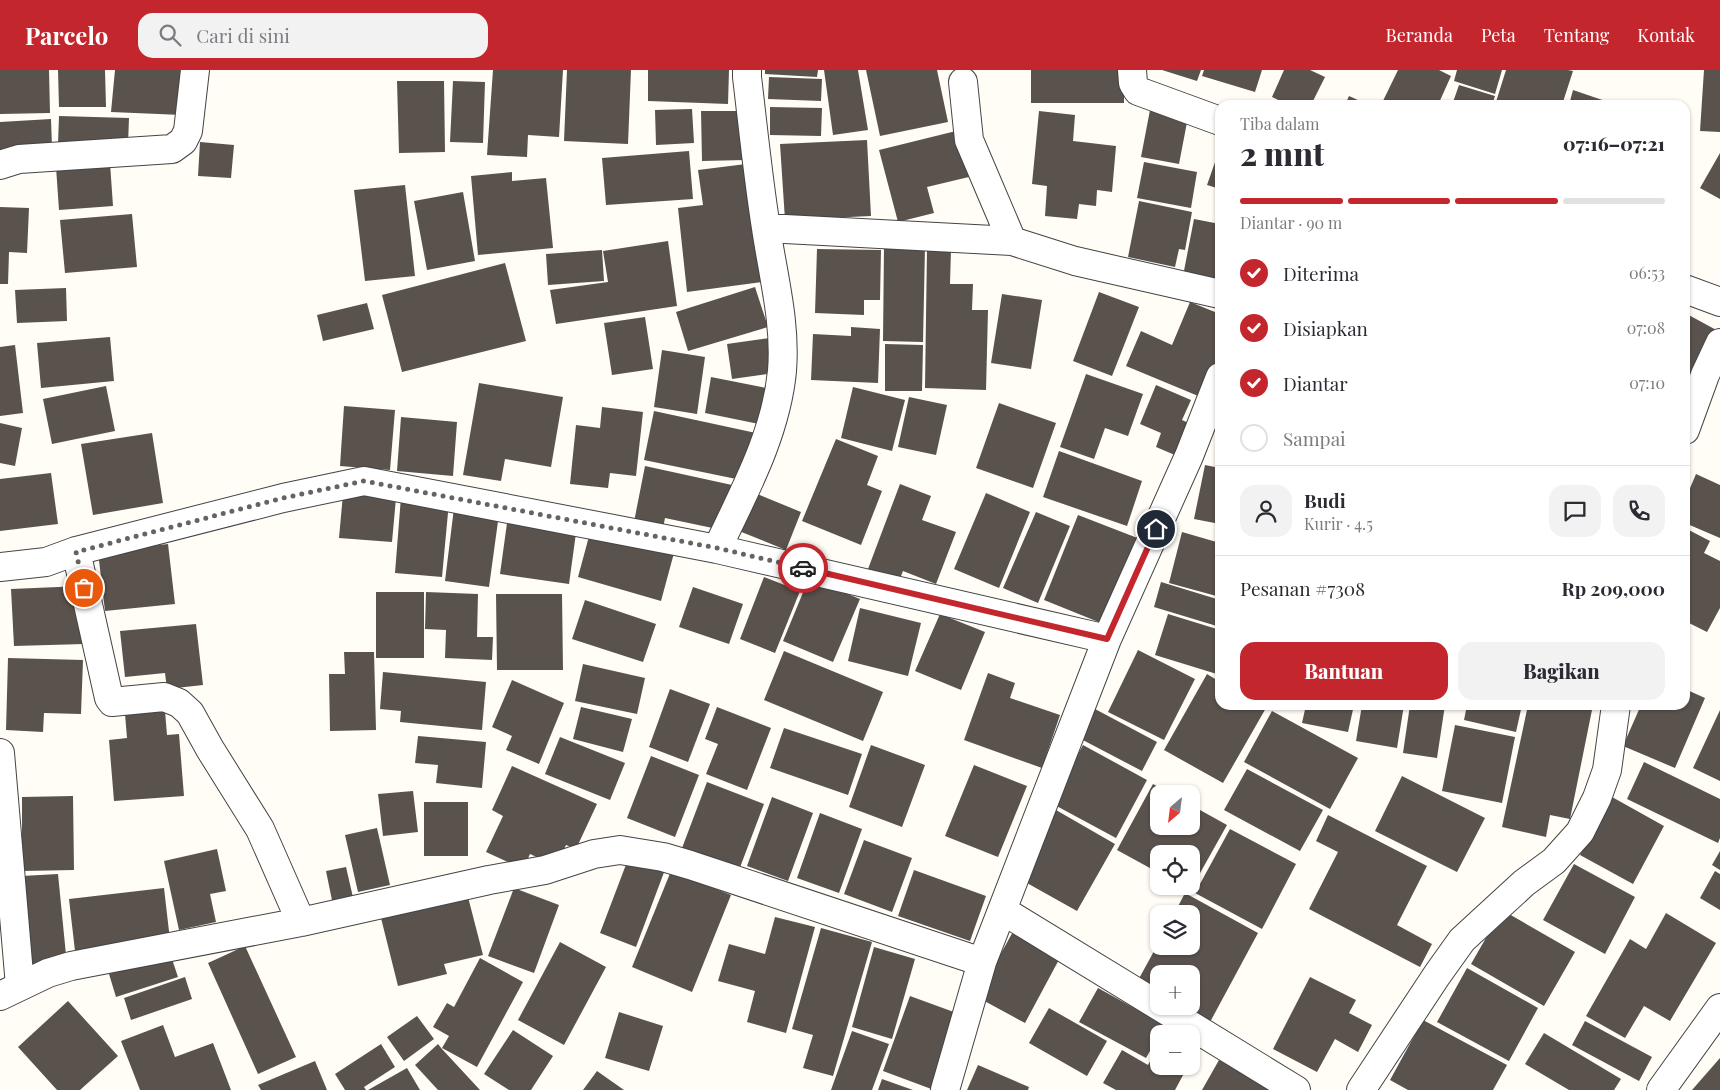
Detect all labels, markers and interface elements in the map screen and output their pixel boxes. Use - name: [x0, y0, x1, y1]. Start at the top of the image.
- search box: [138, 13, 488, 58]
- text: Parcelo: [25, 19, 108, 51]
- icon: search: [156, 21, 184, 49]
- text: Cari di sini: [196, 22, 290, 48]
- text: Beranda: [1385, 23, 1453, 47]
- text: Peta: [1481, 23, 1516, 47]
- text: Tentang: [1544, 23, 1609, 47]
- text: Kontak: [1637, 23, 1695, 47]
- text: Tiba dalam: [1240, 113, 1319, 134]
- text: 07:16–07:21: [1563, 130, 1665, 156]
- text: 2 mnt: [1240, 131, 1324, 174]
- text: Diantar · 90 m: [1240, 212, 1342, 233]
- icon: check: [1240, 259, 1268, 287]
- text: Diterima: [1283, 260, 1359, 286]
- text: 06:53: [1629, 262, 1665, 283]
- icon: check: [1240, 314, 1268, 342]
- text: Disiapkan: [1283, 315, 1368, 341]
- text: 07:08: [1627, 317, 1665, 338]
- icon: check: [1240, 369, 1268, 397]
- text: Diantar: [1283, 370, 1348, 396]
- text: 07:10: [1629, 372, 1665, 393]
- text: Sampai: [1283, 425, 1346, 451]
- button: person: [1240, 485, 1292, 537]
- button: chat: [1549, 485, 1601, 537]
- button: phone: [1613, 485, 1665, 537]
- text: Budi: [1304, 487, 1346, 513]
- pin: [1135, 508, 1177, 550]
- text: Kurir · 4.5: [1304, 513, 1373, 534]
- icon: home: [1142, 515, 1170, 543]
- courier: [778, 543, 828, 593]
- icon: car: [789, 554, 817, 582]
- pin: [63, 567, 105, 609]
- icon: bag: [70, 574, 98, 602]
- text: Pesanan #7308: [1240, 575, 1365, 601]
- text: Rp 209,000: [1562, 575, 1665, 601]
- button: Bantuan: [1240, 642, 1448, 700]
- button: Bagikan: [1458, 642, 1665, 700]
- north arrow: [1150, 785, 1200, 835]
- map controls: [1150, 785, 1200, 1075]
- button: locate: [1150, 845, 1200, 895]
- button: layers: [1150, 905, 1200, 955]
- button: +: [1150, 965, 1200, 1015]
- button: −: [1150, 1025, 1200, 1075]

